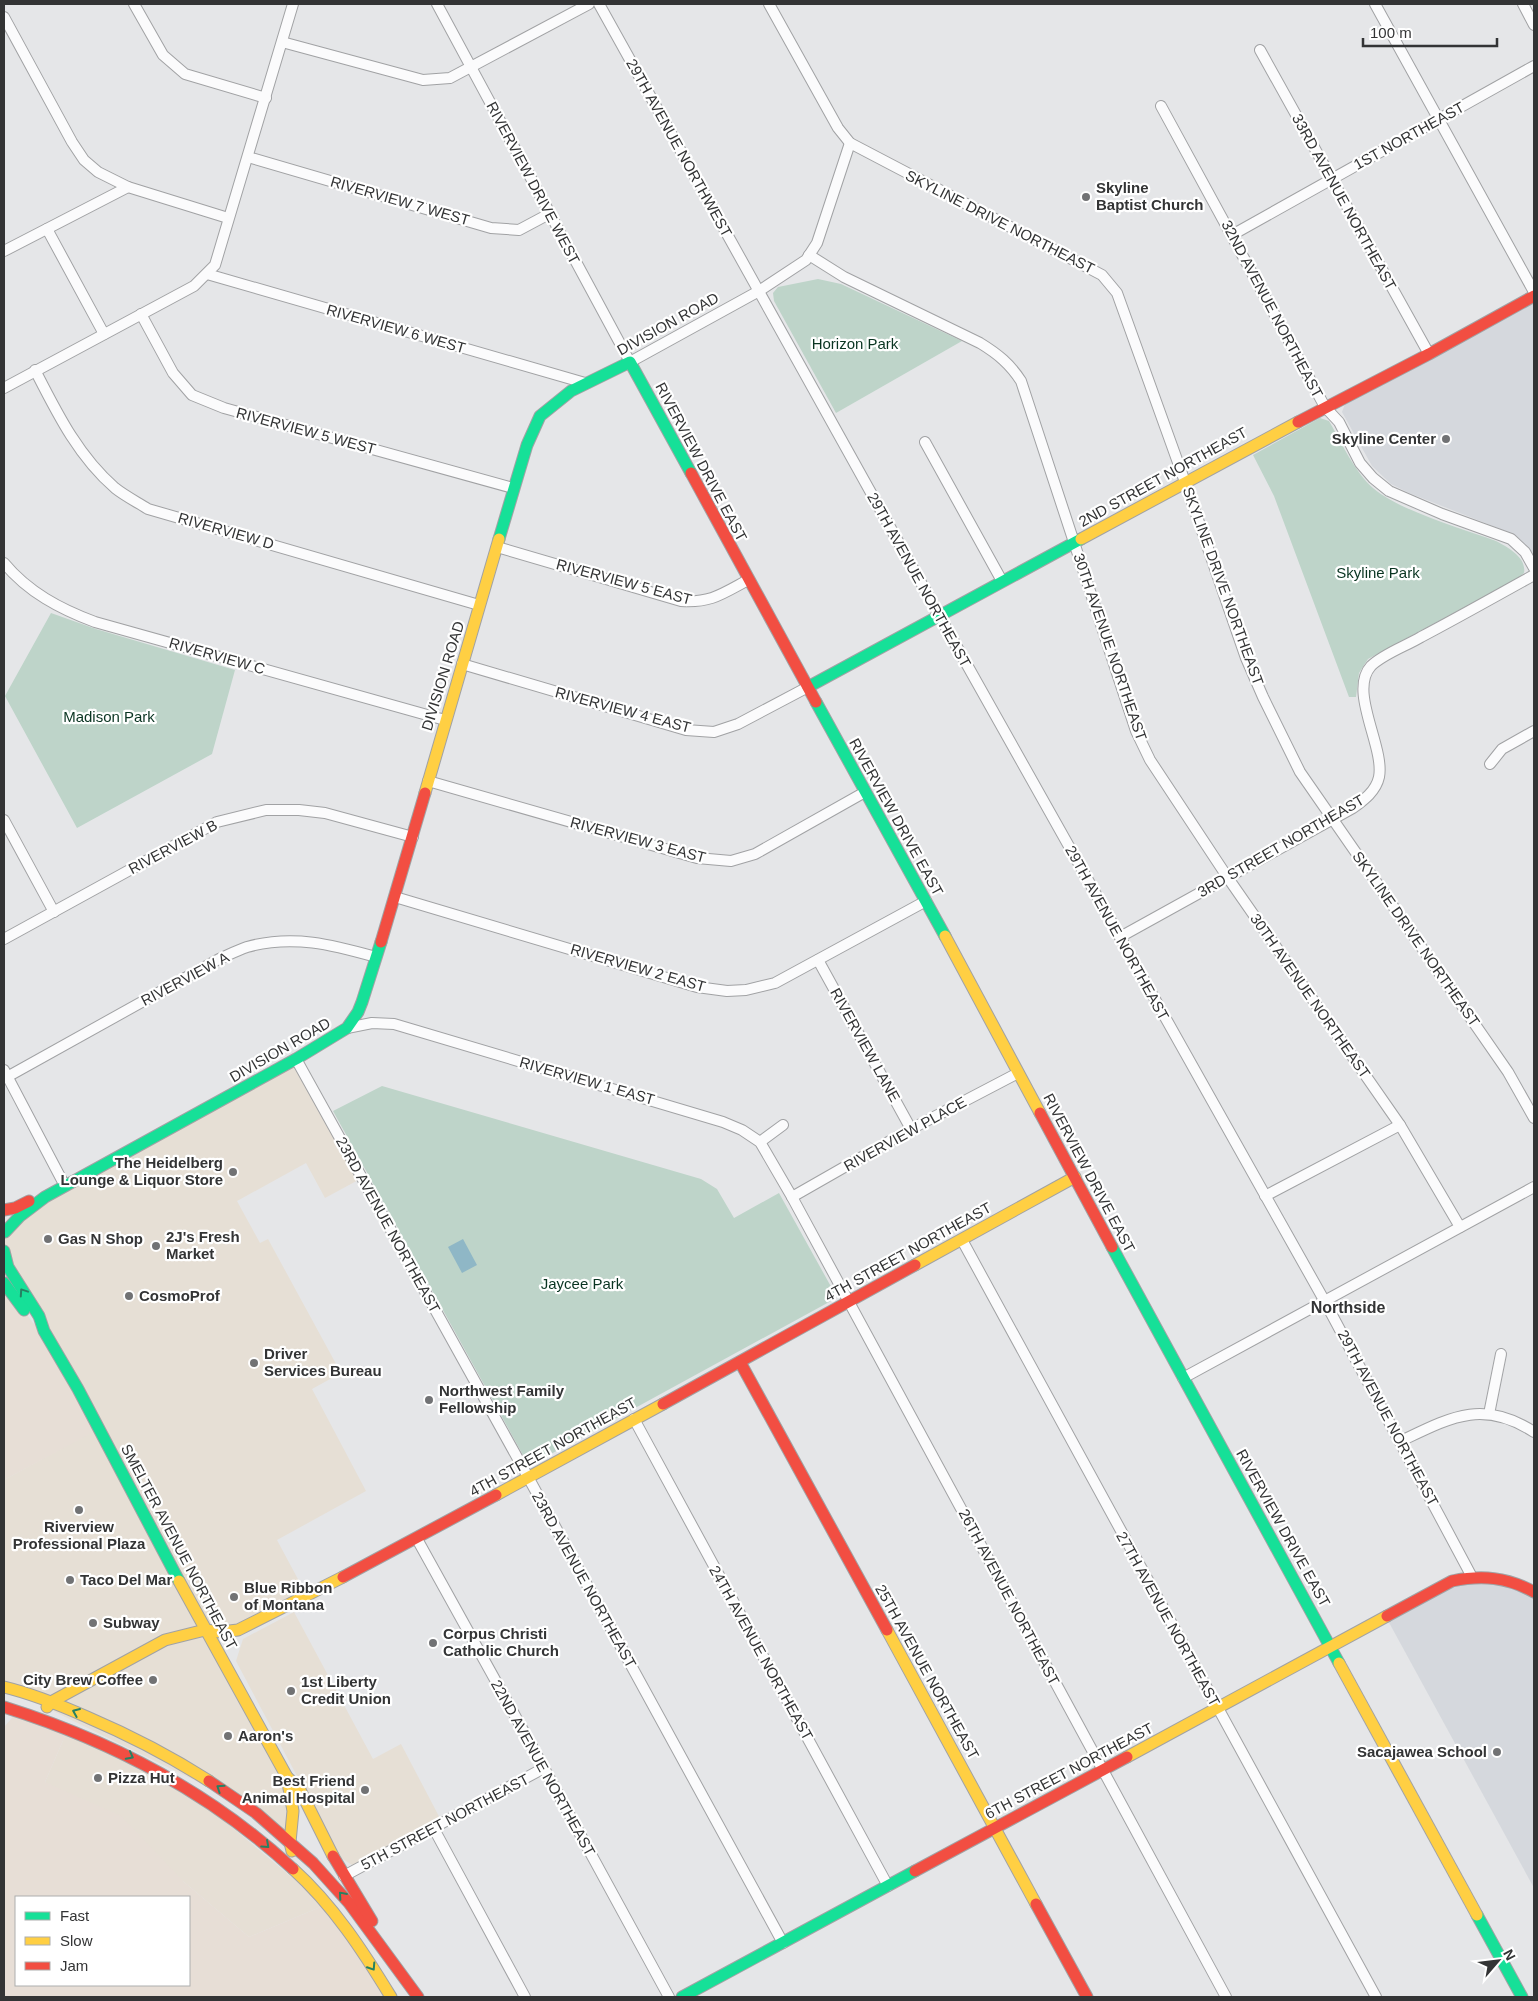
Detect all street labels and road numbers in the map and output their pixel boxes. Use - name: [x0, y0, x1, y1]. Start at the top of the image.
- street label: 29TH AVENUE NORTHWEST: [623, 56, 736, 240]
- street label: 1ST NORTHEAST: [1351, 98, 1467, 173]
- street label: RIVERVIEW DRIVE WEST: [483, 99, 584, 267]
- street label: 33RD AVENUE NORTHEAST: [1289, 111, 1400, 293]
- street label: SKYLINE DRIVE NORTHEAST: [903, 166, 1098, 277]
- street label: RIVERVIEW 7 WEST: [329, 173, 472, 229]
- street label: 32ND AVENUE NORTHEAST: [1218, 217, 1327, 400]
- street label: DIVISION ROAD: [614, 289, 722, 358]
- street label: RIVERVIEW 6 WEST: [325, 301, 468, 357]
- street label: RIVERVIEW DRIVE EAST: [652, 380, 751, 544]
- street label: RIVERVIEW 5 WEST: [234, 404, 378, 457]
- street label: 2ND STREET NORTHEAST: [1076, 423, 1250, 530]
- street label: SKYLINE DRIVE NORTHEAST: [1180, 484, 1267, 687]
- street label: 29TH AVENUE NORTHEAST: [864, 489, 975, 670]
- street label: RIVERVIEW D: [176, 509, 276, 552]
- street label: 30TH AVENUE NORTHEAST: [1070, 551, 1151, 743]
- street label: RIVERVIEW 5 EAST: [554, 555, 694, 608]
- street label: DIVISION ROAD: [418, 619, 467, 733]
- street label: RIVERVIEW C: [167, 634, 267, 677]
- street label: RIVERVIEW 4 EAST: [553, 683, 693, 736]
- street label: RIVERVIEW DRIVE EAST: [846, 735, 947, 898]
- street label: 3RD STREET NORTHEAST: [1194, 791, 1367, 900]
- street label: RIVERVIEW 3 EAST: [568, 813, 708, 866]
- street label: RIVERVIEW B: [125, 816, 220, 877]
- street label: 29TH AVENUE NORTHEAST: [1062, 842, 1173, 1023]
- street label: SKYLINE DRIVE NORTHEAST: [1349, 848, 1484, 1030]
- street label: 30TH AVENUE NORTHEAST: [1247, 910, 1374, 1081]
- street label: RIVERVIEW 2 EAST: [569, 940, 708, 995]
- street label: RIVERVIEW A: [138, 948, 232, 1009]
- street label: RIVERVIEW LANE: [827, 985, 904, 1105]
- street label: DIVISION ROAD: [226, 1014, 333, 1085]
- street label: RIVERVIEW 1 EAST: [518, 1053, 657, 1108]
- street label: RIVERVIEW DRIVE EAST: [1040, 1091, 1139, 1255]
- street label: RIVERVIEW PLACE: [841, 1093, 969, 1174]
- street label: 23RD AVENUE NORTHEAST: [333, 1134, 444, 1316]
- street label: 4TH STREET NORTHEAST: [822, 1199, 994, 1305]
- street label: 29TH AVENUE NORTHEAST: [1335, 1327, 1442, 1509]
- street label: 4TH STREET NORTHEAST: [467, 1394, 639, 1500]
- street label: SMELTER AVENUE NORTHEAST: [118, 1441, 241, 1652]
- street label: RIVERVIEW DRIVE EAST: [1233, 1446, 1334, 1609]
- street label: 23RD AVENUE NORTHEAST: [529, 1489, 640, 1671]
- street label: 26TH AVENUE NORTHEAST: [956, 1506, 1063, 1688]
- street label: 27TH AVENUE NORTHEAST: [1113, 1528, 1224, 1709]
- street label: 24TH AVENUE NORTHEAST: [706, 1562, 817, 1743]
- street label: 25TH AVENUE NORTHEAST: [872, 1581, 983, 1762]
- street label: 22ND AVENUE NORTHEAST: [488, 1677, 599, 1859]
- street label: 6TH STREET NORTHEAST: [982, 1719, 1156, 1822]
- street label: 5TH STREET NORTHEAST: [358, 1770, 532, 1873]

